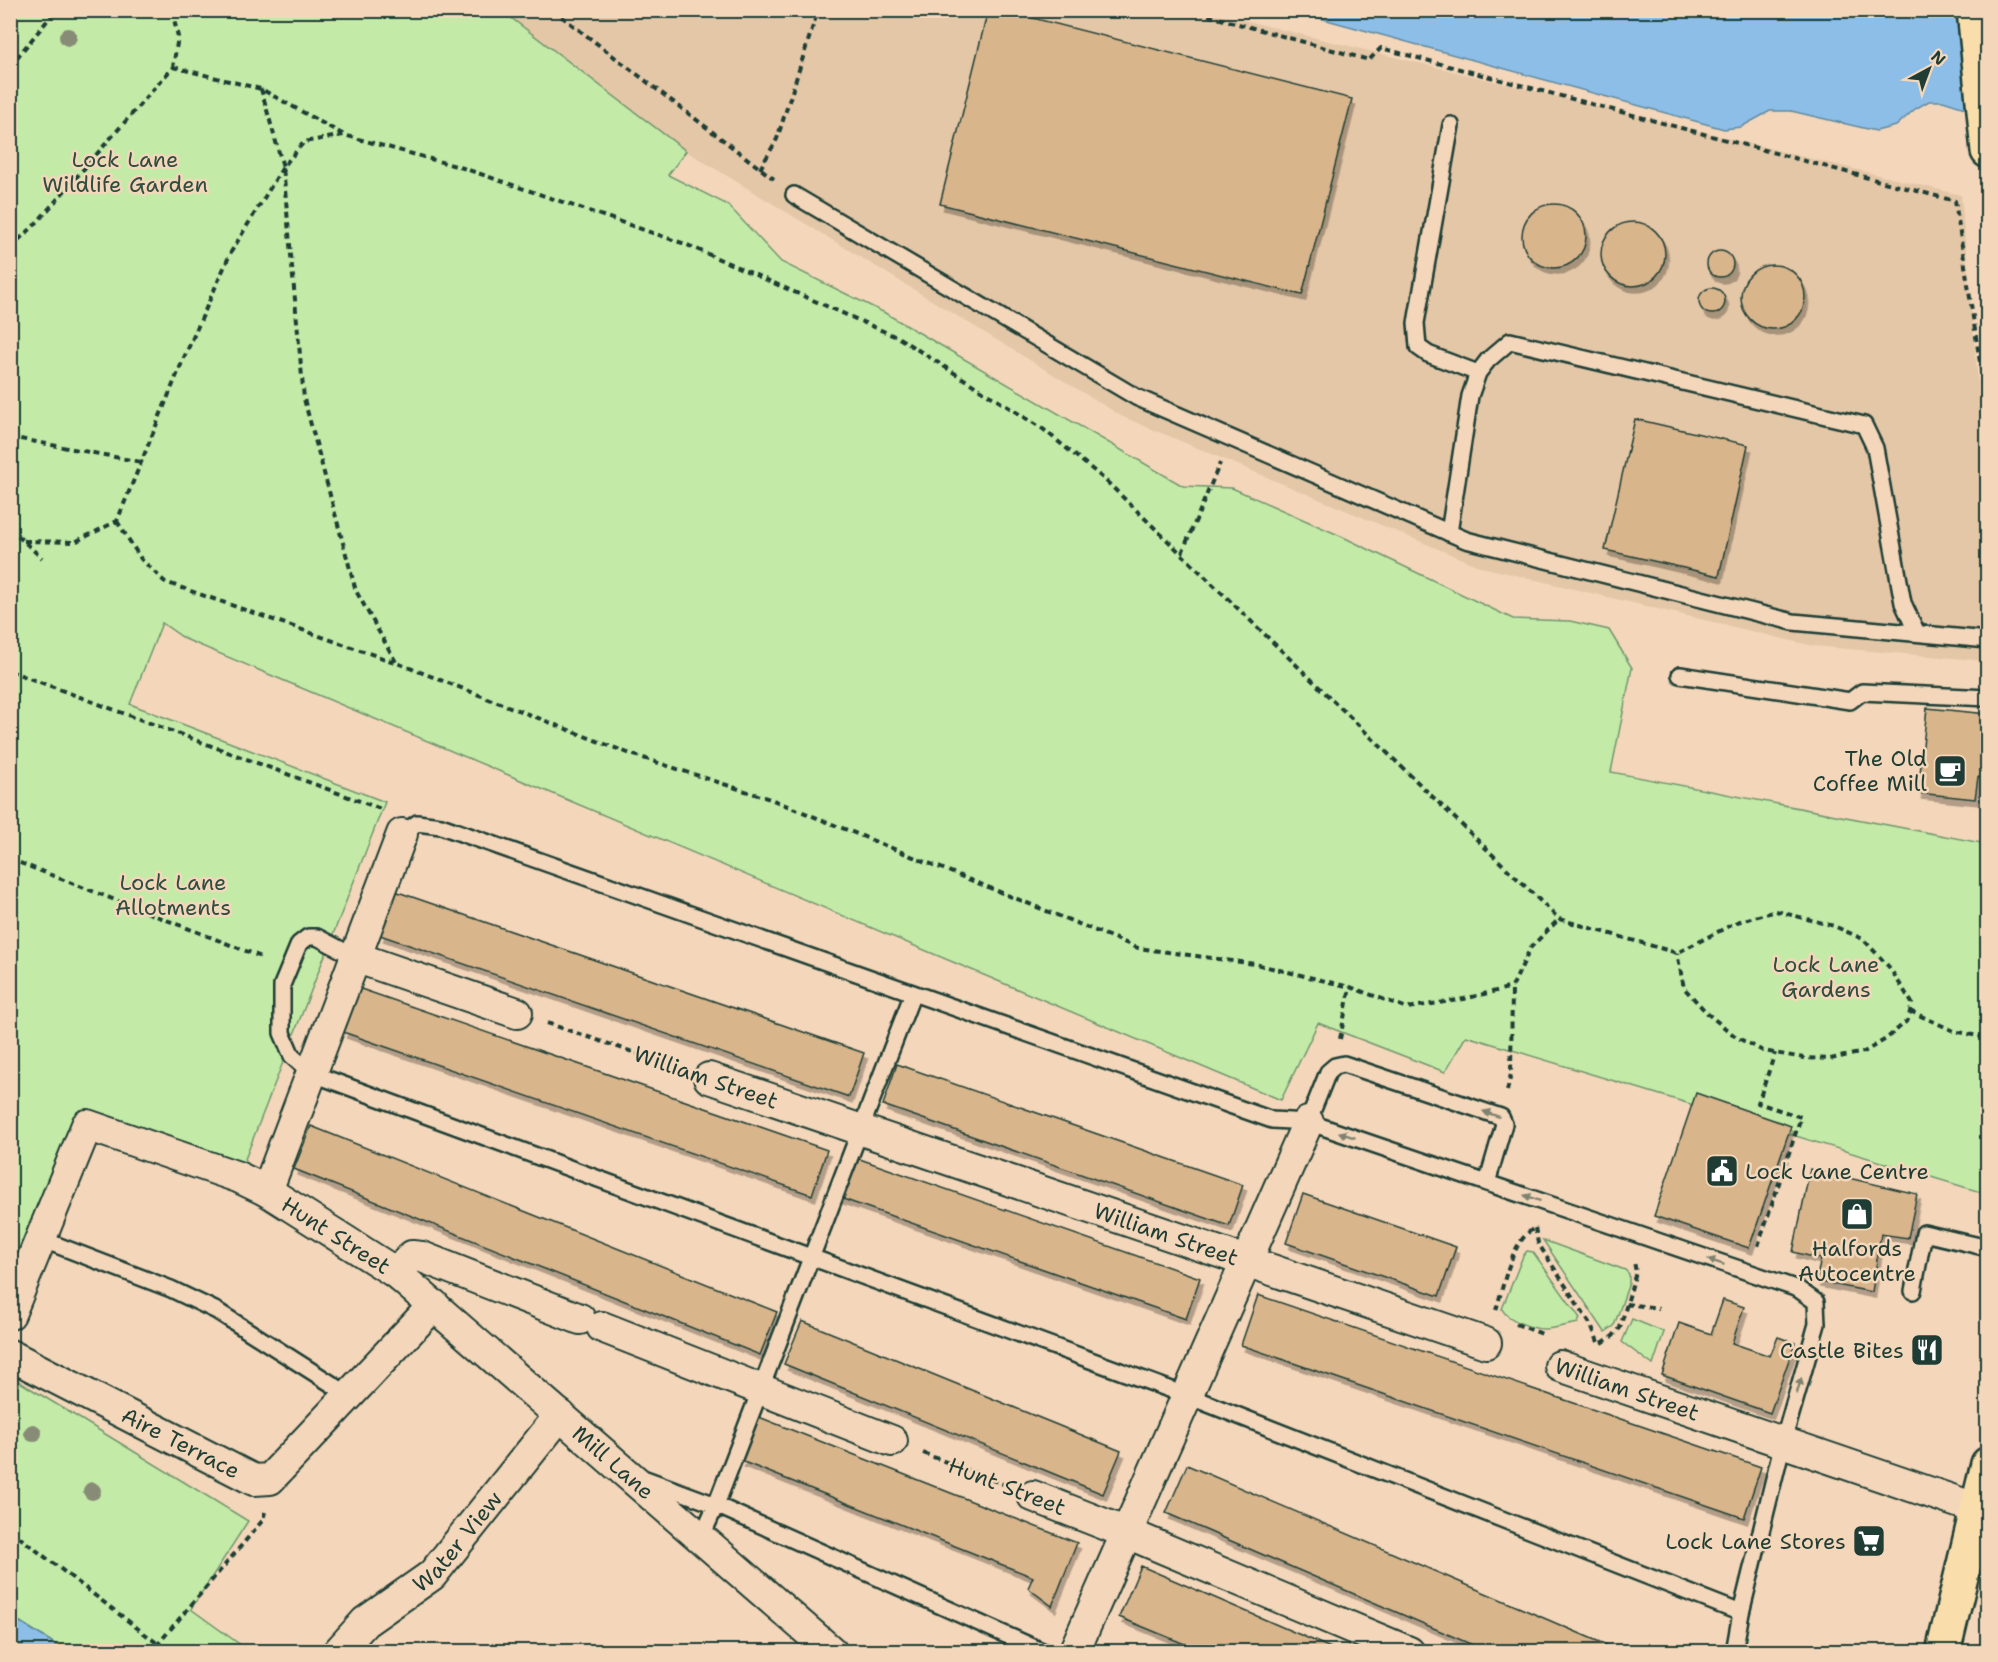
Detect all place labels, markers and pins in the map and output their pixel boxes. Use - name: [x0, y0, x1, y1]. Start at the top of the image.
- place label: The Old Coffee Mill: [1813, 744, 1927, 798]
- cafe icon: The Old Coffee Mill: [1932, 753, 1968, 789]
- public building icon: Lock Lane Centre: [1704, 1153, 1740, 1189]
- place label: Lock Lane Centre: [1745, 1157, 1929, 1186]
- shop icon: Halfords Autocentre: [1839, 1196, 1875, 1232]
- place label: Halfords Autocentre: [1798, 1234, 1916, 1288]
- restaurant icon: Castle Bites: [1909, 1332, 1945, 1368]
- place label: Castle Bites: [1780, 1336, 1904, 1365]
- supermarket icon: Lock Lane Stores: [1851, 1523, 1887, 1559]
- place label: Lock Lane Stores: [1665, 1527, 1846, 1556]

